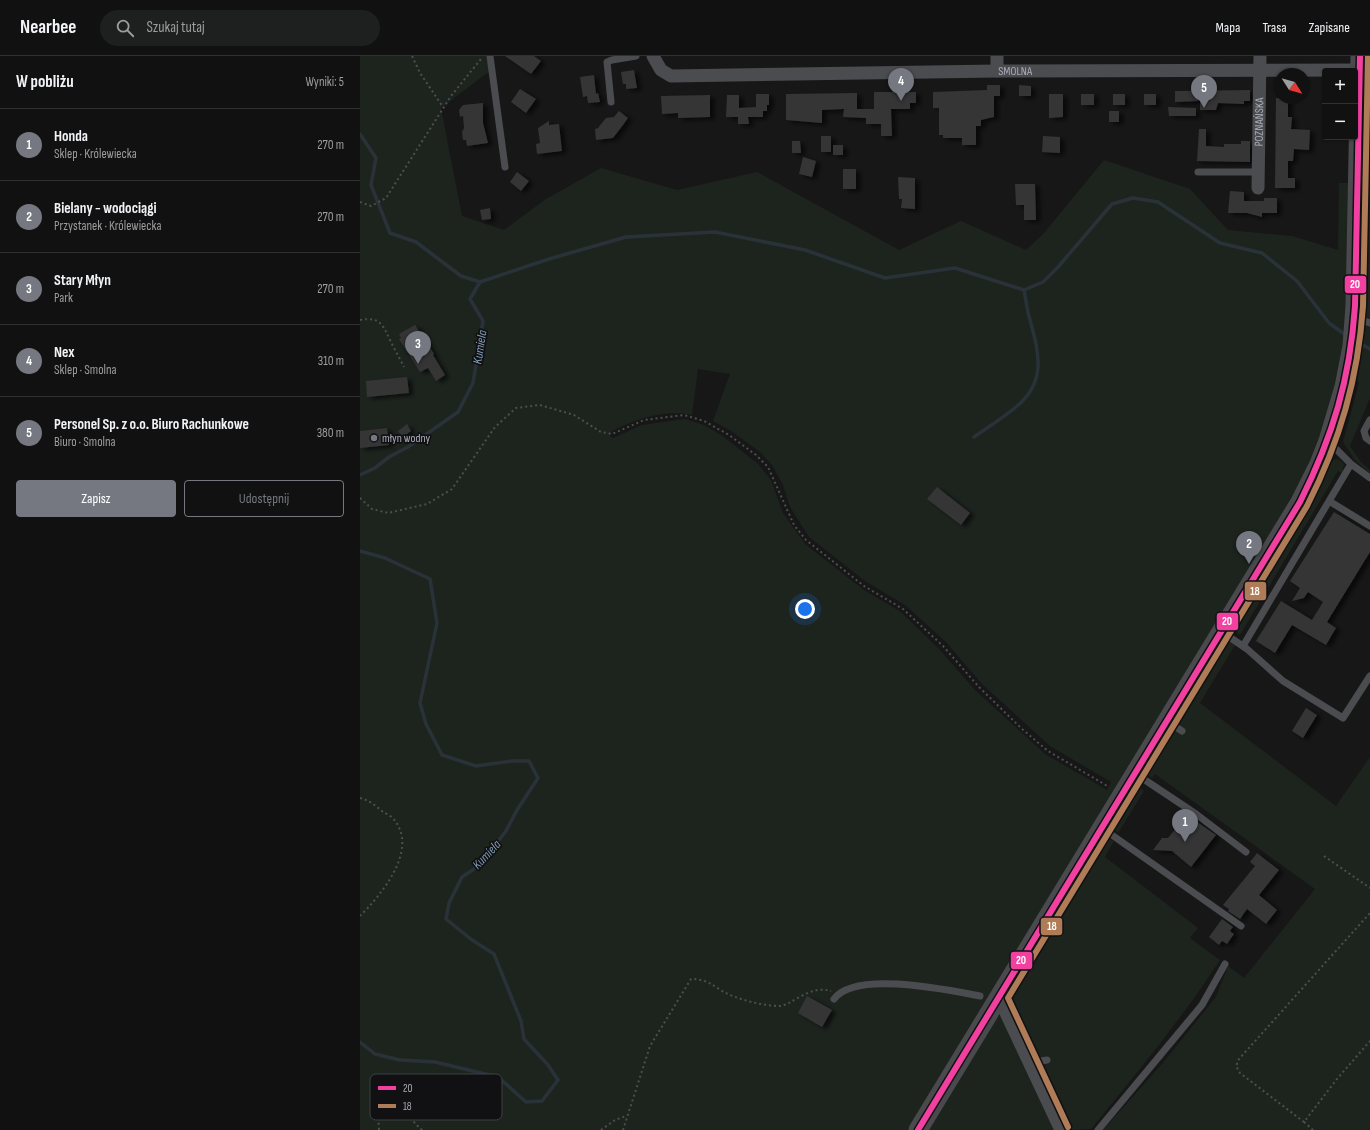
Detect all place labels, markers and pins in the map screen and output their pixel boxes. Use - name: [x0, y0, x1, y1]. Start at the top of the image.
- pin: 4: [888, 68, 914, 101]
- pin: 5: [1191, 75, 1217, 108]
- pin: 3: [405, 331, 431, 364]
- place label: młyn wodny: [382, 431, 431, 446]
- marker: młyn wodny: [369, 433, 379, 443]
- pin: 2: [1236, 531, 1262, 564]
- pin: 1: [1172, 809, 1198, 842]

